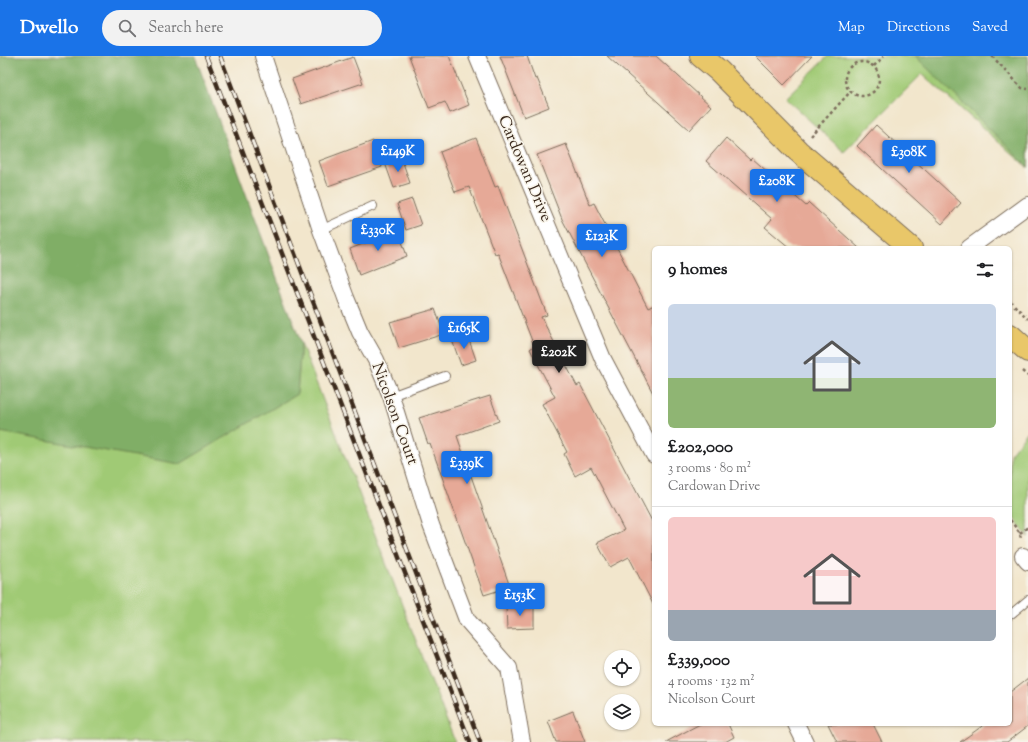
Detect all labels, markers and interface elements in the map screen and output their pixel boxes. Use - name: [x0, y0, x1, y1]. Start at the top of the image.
- search box: [102, 10, 382, 46]
- text: Dwello: [20, 15, 78, 42]
- icon: search: [116, 17, 138, 39]
- text: Search here: [148, 18, 224, 39]
- text: Map: [838, 18, 865, 38]
- text: Directions: [887, 18, 950, 38]
- text: Saved: [972, 18, 1008, 38]
- street label: Cardowan Drive: [491, 112, 557, 226]
- pin: £149K: [370, 139, 426, 173]
- pin: £308K: [881, 140, 937, 174]
- text: £149K: [381, 143, 415, 161]
- text: £308K: [891, 144, 927, 162]
- pin: £208K: [749, 169, 805, 203]
- text: £208K: [759, 173, 795, 191]
- pin: £330K: [350, 218, 406, 252]
- text: £330K: [361, 222, 395, 240]
- pin: £123K: [574, 224, 630, 258]
- text: £123K: [586, 228, 618, 246]
- text: 9 homes: [668, 258, 727, 282]
- icon: filters: [974, 259, 996, 281]
- pin: £165K: [436, 316, 492, 350]
- text: £165K: [448, 320, 480, 338]
- icon: home: [796, 330, 868, 402]
- pin: £202K: [531, 340, 587, 374]
- text: £202K: [541, 344, 577, 362]
- street label: Nicolson Court: [365, 360, 423, 469]
- text: £202,000: [668, 436, 733, 460]
- pin: £339K: [439, 451, 495, 485]
- text: £339K: [450, 455, 484, 473]
- text: 3 rooms · 80 m²: [668, 460, 751, 478]
- text: Cardowan Drive: [668, 478, 760, 496]
- icon: home: [796, 543, 868, 615]
- pin: £153K: [492, 583, 548, 617]
- text: £153K: [505, 587, 535, 605]
- text: £339,000: [668, 649, 730, 673]
- map controls: [604, 650, 640, 730]
- button: locate: [604, 650, 640, 686]
- text: 4 rooms · 132 m²: [668, 673, 755, 691]
- text: Nicolson Court: [668, 691, 755, 709]
- button: layers: [604, 694, 640, 730]

